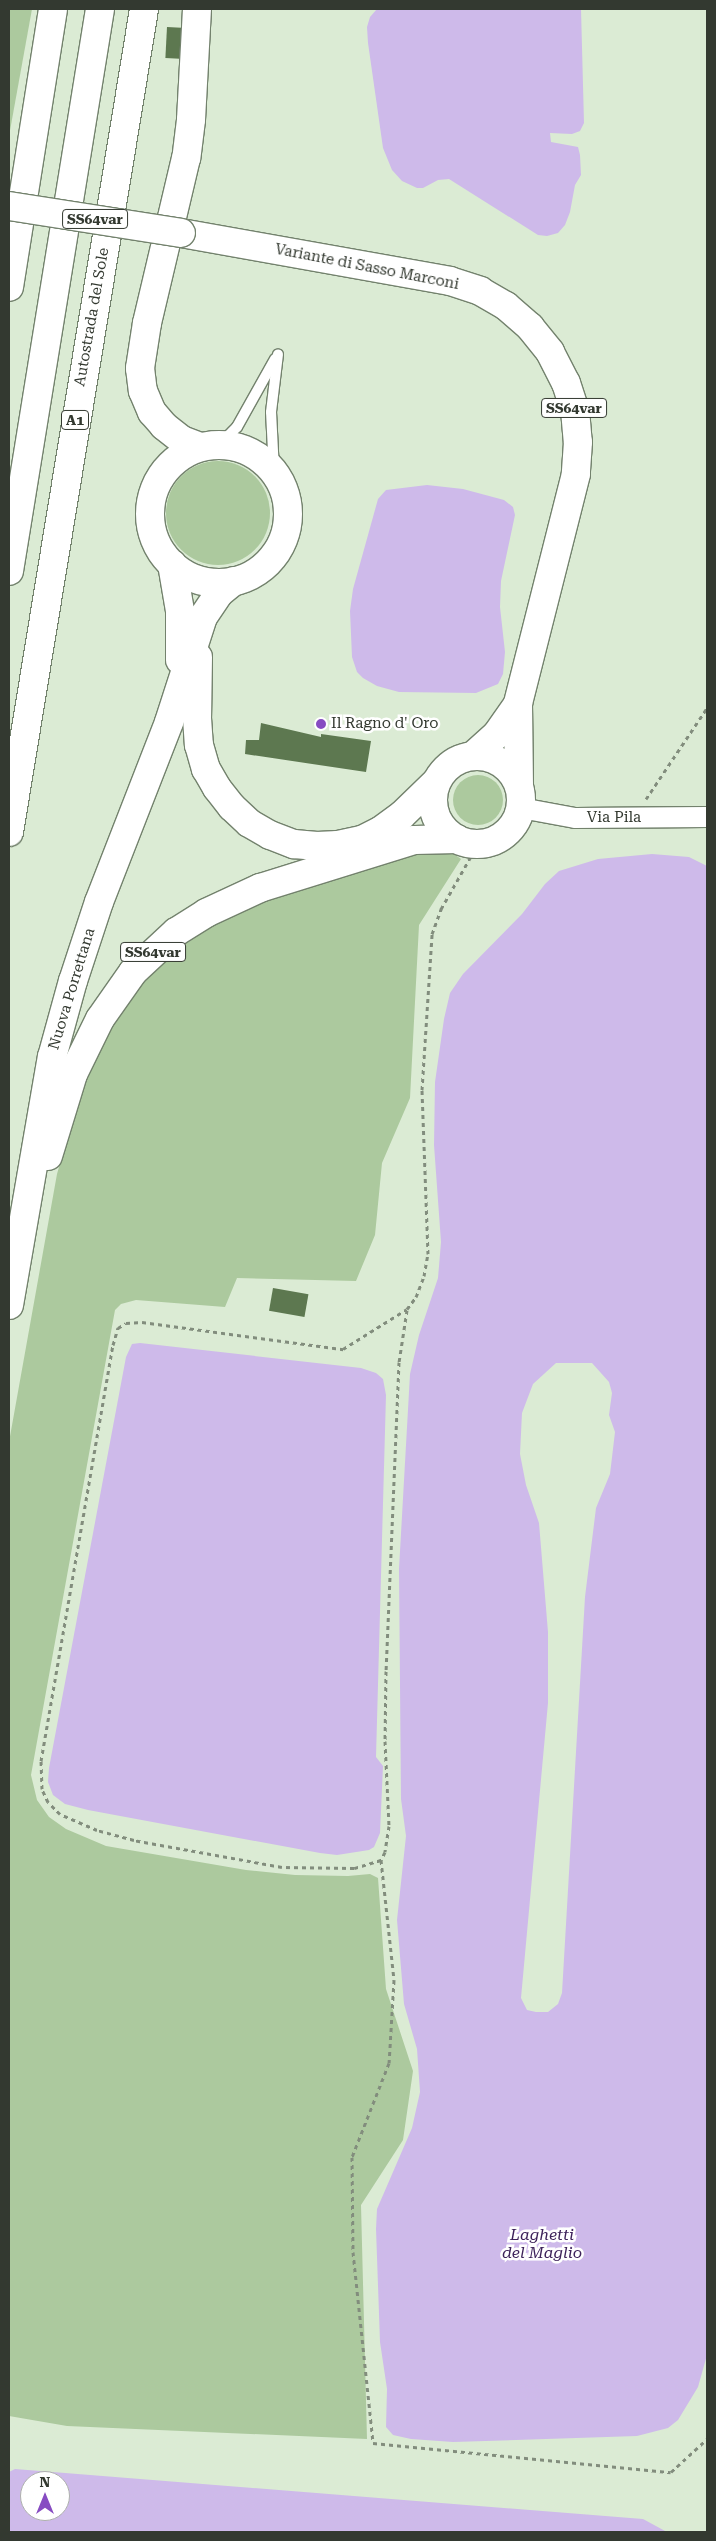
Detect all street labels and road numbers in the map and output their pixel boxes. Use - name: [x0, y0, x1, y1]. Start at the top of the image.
- road number: SS64var: [61, 208, 129, 230]
- street label: Variante di Sasso Marconi: [273, 240, 461, 294]
- street label: Autostrada del Sole: [71, 246, 113, 388]
- road number: SS64var: [540, 396, 608, 419]
- road number: A1: [60, 408, 90, 432]
- street label: Via Pila: [587, 809, 641, 827]
- street label: Nuova Porrettana: [45, 926, 99, 1052]
- road number: SS64var: [119, 940, 187, 964]

